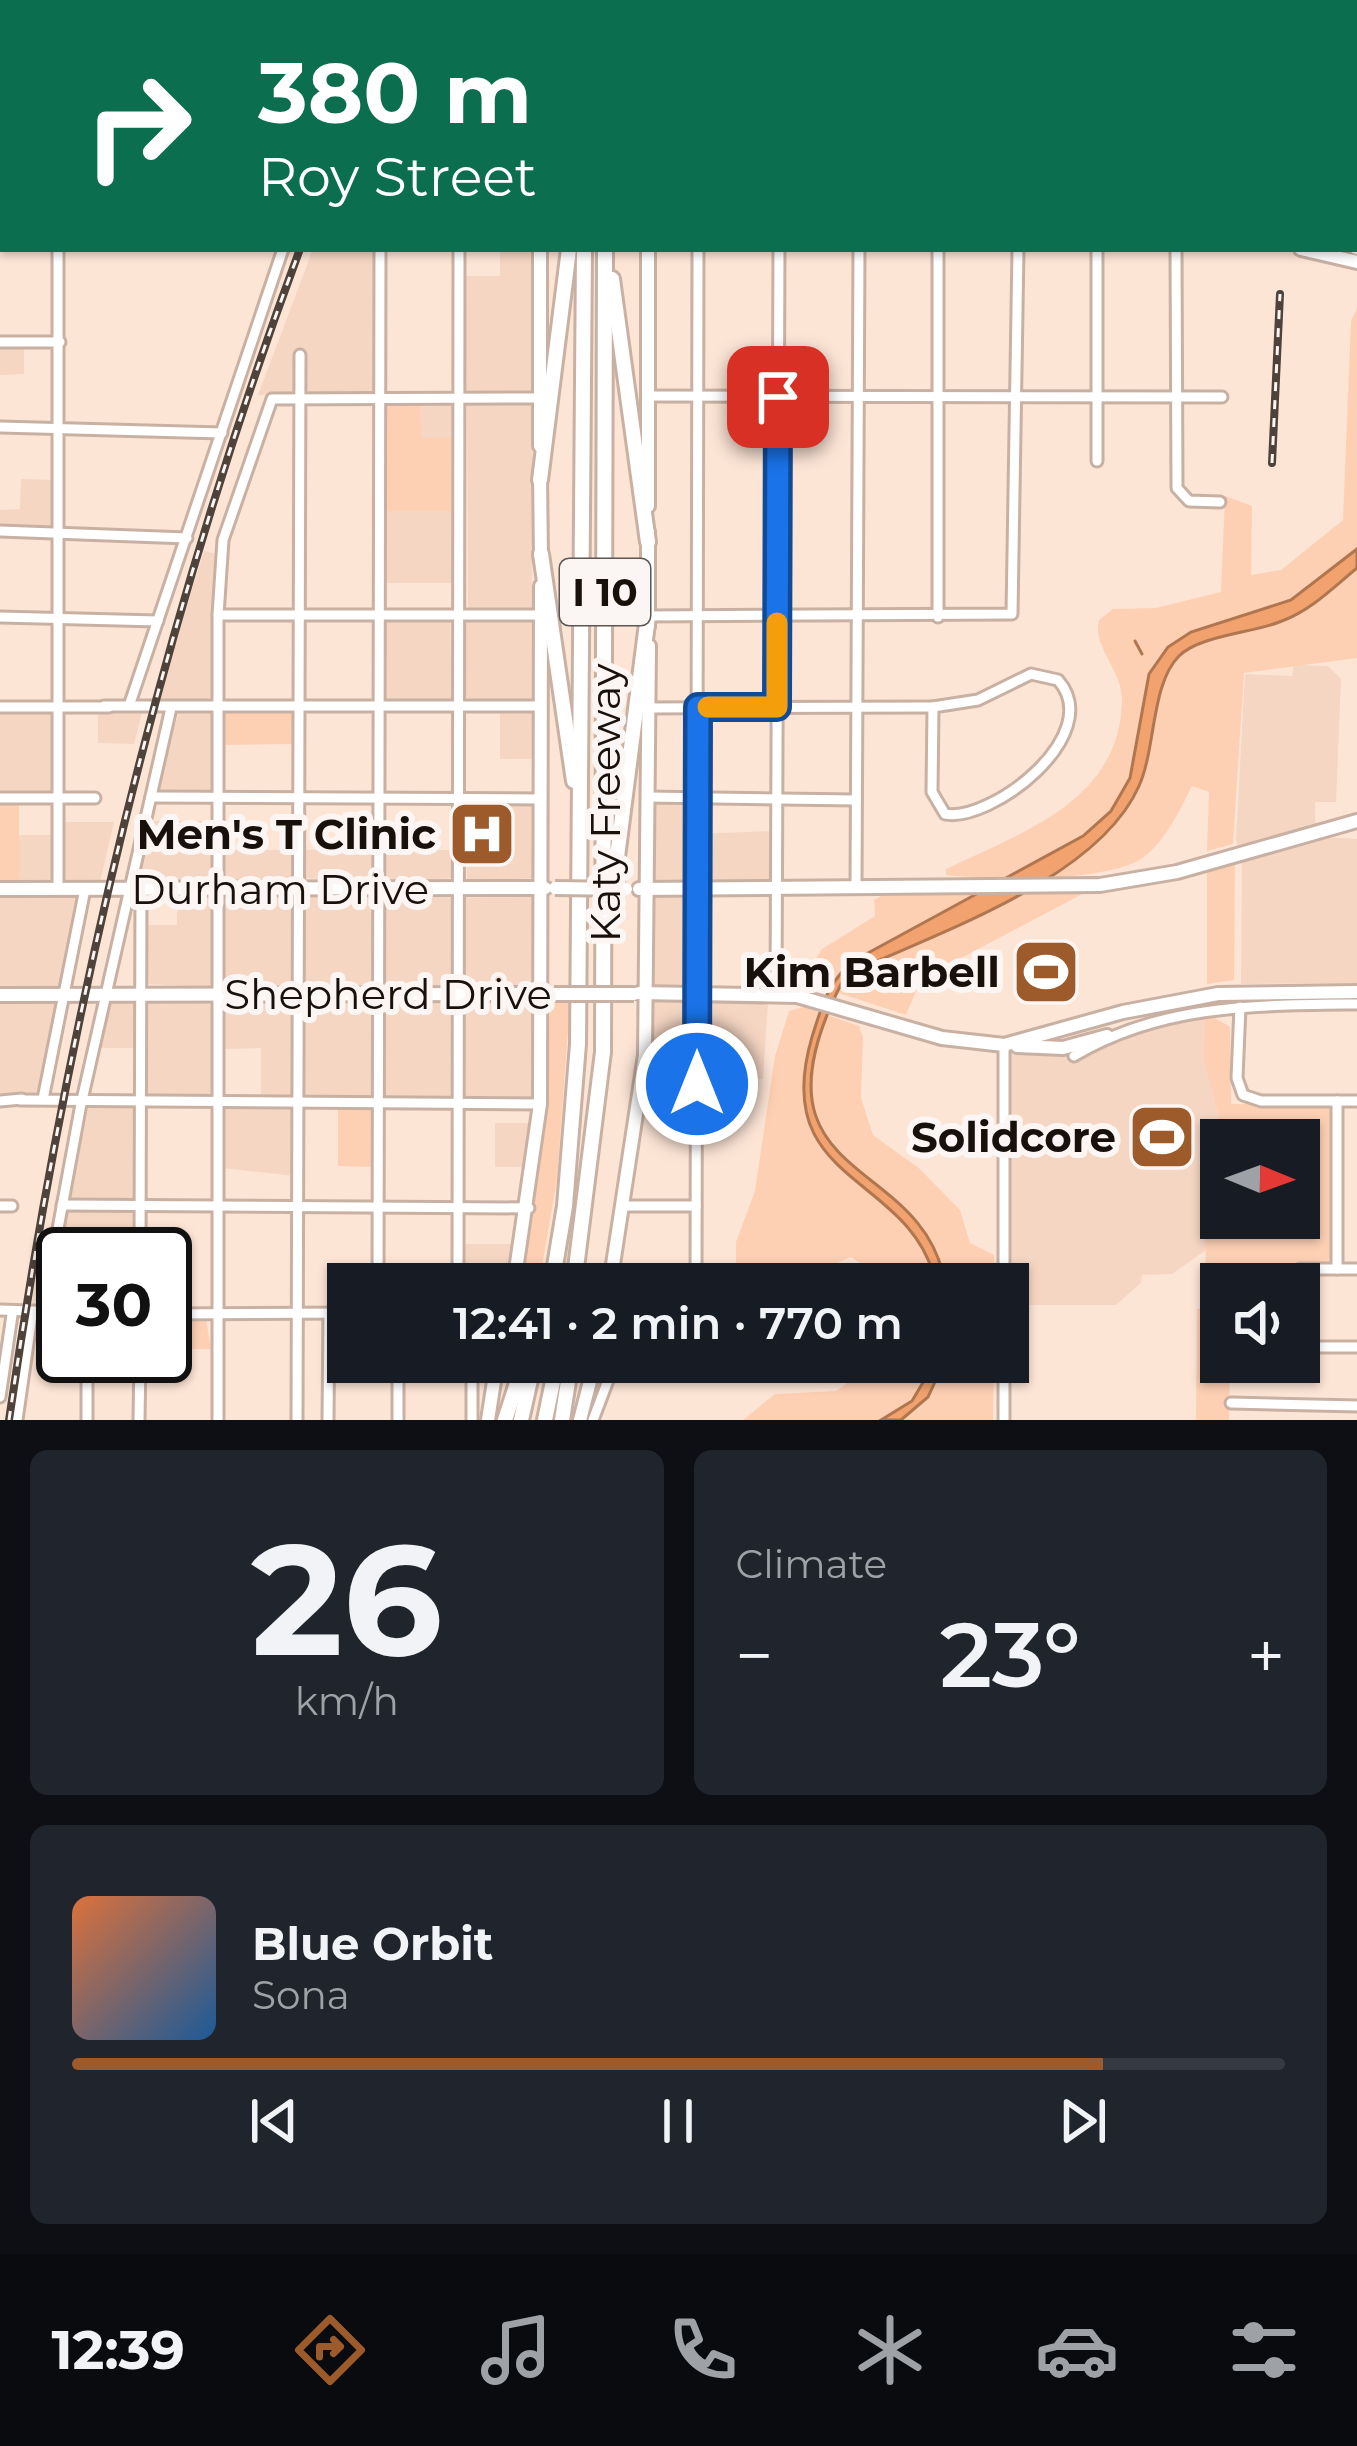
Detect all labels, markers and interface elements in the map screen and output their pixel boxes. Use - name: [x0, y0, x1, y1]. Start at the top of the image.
- text: 380 m: [258, 42, 532, 144]
- icon: right: [60, 48, 216, 204]
- text: Roy Street: [258, 144, 537, 210]
- pin: [727, 346, 829, 448]
- icon: arrive: [745, 364, 811, 430]
- road number: I 10: [560, 559, 650, 625]
- street label: Katy Freeway: [579, 663, 631, 943]
- hospital icon: Men's T Clinic: [447, 799, 517, 869]
- place label: Men's T Clinic: [136, 808, 436, 860]
- street label: Durham Drive: [131, 863, 429, 915]
- sports icon: Kim Barbell: [1011, 937, 1081, 1007]
- place label: Kim Barbell: [744, 946, 1000, 998]
- street label: Shepherd Drive: [224, 968, 552, 1020]
- position arrow: [634, 1021, 760, 1147]
- sports icon: Solidcore: [1127, 1102, 1197, 1172]
- place label: Solidcore: [911, 1111, 1116, 1163]
- north arrow: [1200, 1119, 1320, 1239]
- map controls: [1200, 1119, 1320, 1383]
- speed limit sign: 30: [36, 1227, 192, 1383]
- button: sound: [1200, 1263, 1320, 1383]
- text: 12:41 · 2 min · 770 m: [453, 1295, 903, 1350]
- text: 26: [251, 1504, 442, 1694]
- text: Climate: [736, 1540, 887, 1588]
- text: 23°: [940, 1600, 1081, 1710]
- text: −: [736, 1615, 773, 1696]
- text: +: [1247, 1615, 1285, 1696]
- text: km/h: [295, 1677, 399, 1725]
- text: Blue Orbit: [252, 1916, 493, 1971]
- text: Sona: [252, 1971, 350, 2019]
- icon: previous: [241, 2088, 307, 2154]
- icon: pause: [645, 2088, 711, 2154]
- icon: next: [1050, 2088, 1116, 2154]
- icon: directions: [288, 2308, 372, 2392]
- icon: music: [474, 2308, 558, 2392]
- icon: phone: [661, 2308, 745, 2392]
- icon: climate: [848, 2308, 932, 2392]
- icon: car: [1035, 2308, 1119, 2392]
- icon: filters: [1222, 2308, 1306, 2392]
- text: 12:39: [51, 2317, 185, 2383]

